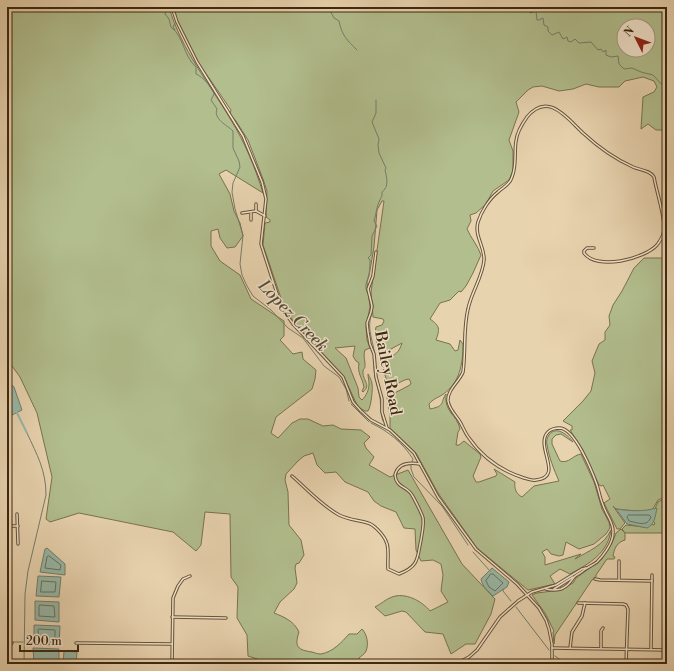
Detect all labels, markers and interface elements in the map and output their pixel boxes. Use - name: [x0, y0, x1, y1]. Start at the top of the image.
- north arrow: [616, 18, 656, 58]
- text: N: [621, 24, 638, 40]
- water label: Lopez Creek: [253, 275, 333, 357]
- street label: Bailey Road: [370, 328, 406, 417]
- scale bar: [20, 627, 78, 653]
- text: 200 m: [26, 634, 62, 649]

